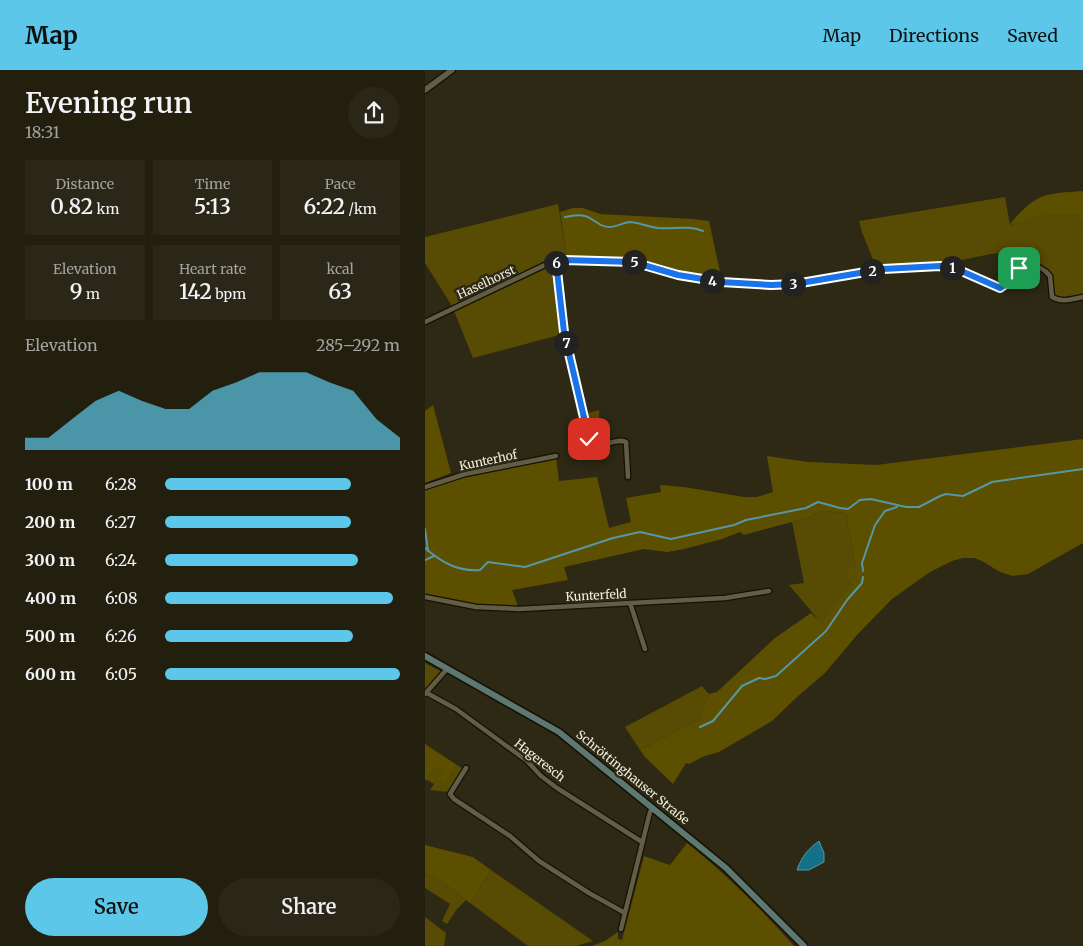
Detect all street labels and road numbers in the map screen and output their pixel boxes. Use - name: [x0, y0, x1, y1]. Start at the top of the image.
- street label: Haselhorst: [454, 262, 518, 302]
- street label: Kunterhof: [458, 446, 519, 473]
- street label: Kunterfeld: [565, 586, 627, 604]
- street label: Schröttinghauser Straße: [573, 727, 693, 827]
- street label: Hageresch: [512, 735, 569, 785]

